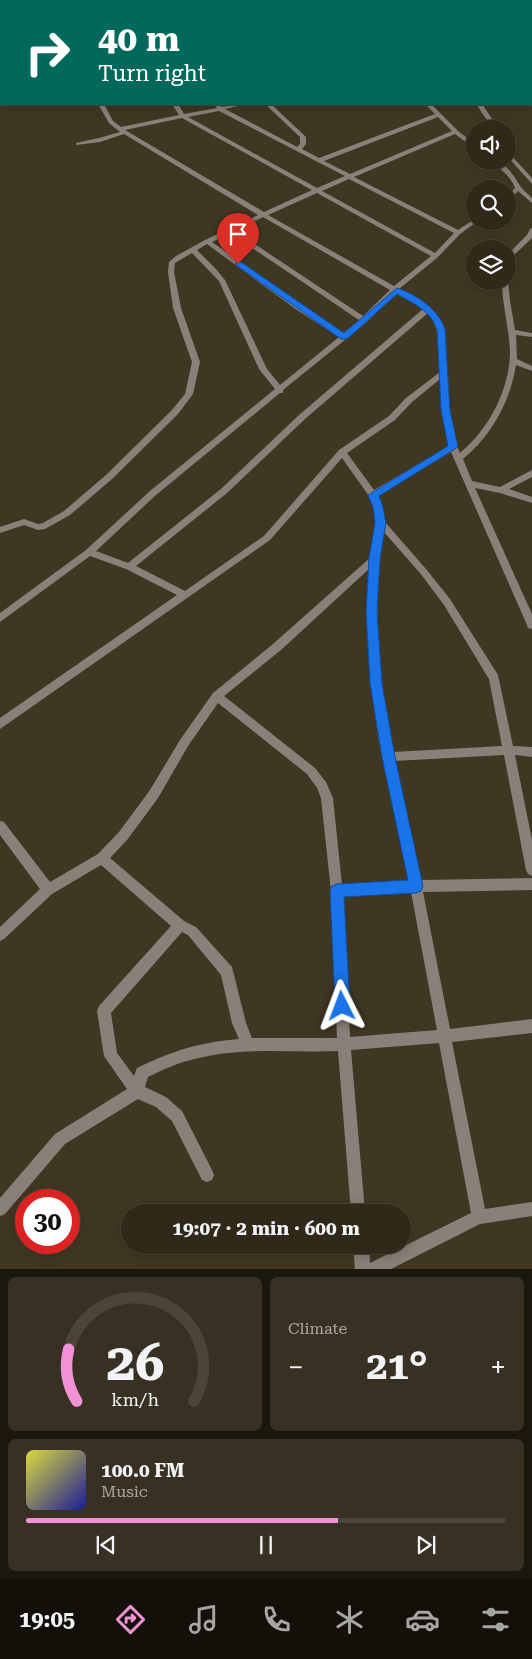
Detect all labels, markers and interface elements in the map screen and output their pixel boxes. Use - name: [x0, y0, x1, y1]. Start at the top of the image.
- text: 40 m: [98, 19, 180, 60]
- icon: right: [15, 20, 80, 85]
- text: Turn right: [98, 61, 206, 86]
- map controls: [466, 120, 516, 290]
- button: sound: [466, 120, 516, 170]
- button: search: [466, 180, 516, 230]
- pin: [217, 213, 259, 264]
- icon: arrive: [224, 220, 252, 248]
- button: layers: [466, 240, 516, 290]
- position arrow: [315, 979, 367, 1031]
- speed limit sign: 30: [15, 1189, 80, 1254]
- text: 19:07 · 2 min · 600 m: [172, 1217, 360, 1240]
- text: Climate: [288, 1319, 347, 1338]
- text: 26: [106, 1332, 164, 1393]
- text: 21°: [366, 1344, 428, 1388]
- text: −: [288, 1351, 304, 1384]
- text: +: [490, 1351, 506, 1384]
- text: km/h: [111, 1389, 159, 1410]
- text: 100.0 FM: [101, 1459, 184, 1482]
- text: Music: [101, 1482, 148, 1501]
- icon: previous: [92, 1531, 120, 1559]
- icon: pause: [252, 1531, 280, 1559]
- icon: next: [412, 1531, 440, 1559]
- icon: directions: [113, 1602, 148, 1637]
- icon: music: [186, 1602, 221, 1637]
- icon: phone: [259, 1602, 294, 1637]
- icon: climate: [332, 1602, 367, 1637]
- icon: car: [405, 1602, 440, 1637]
- icon: filters: [478, 1602, 513, 1637]
- text: 19:05: [19, 1607, 75, 1632]

